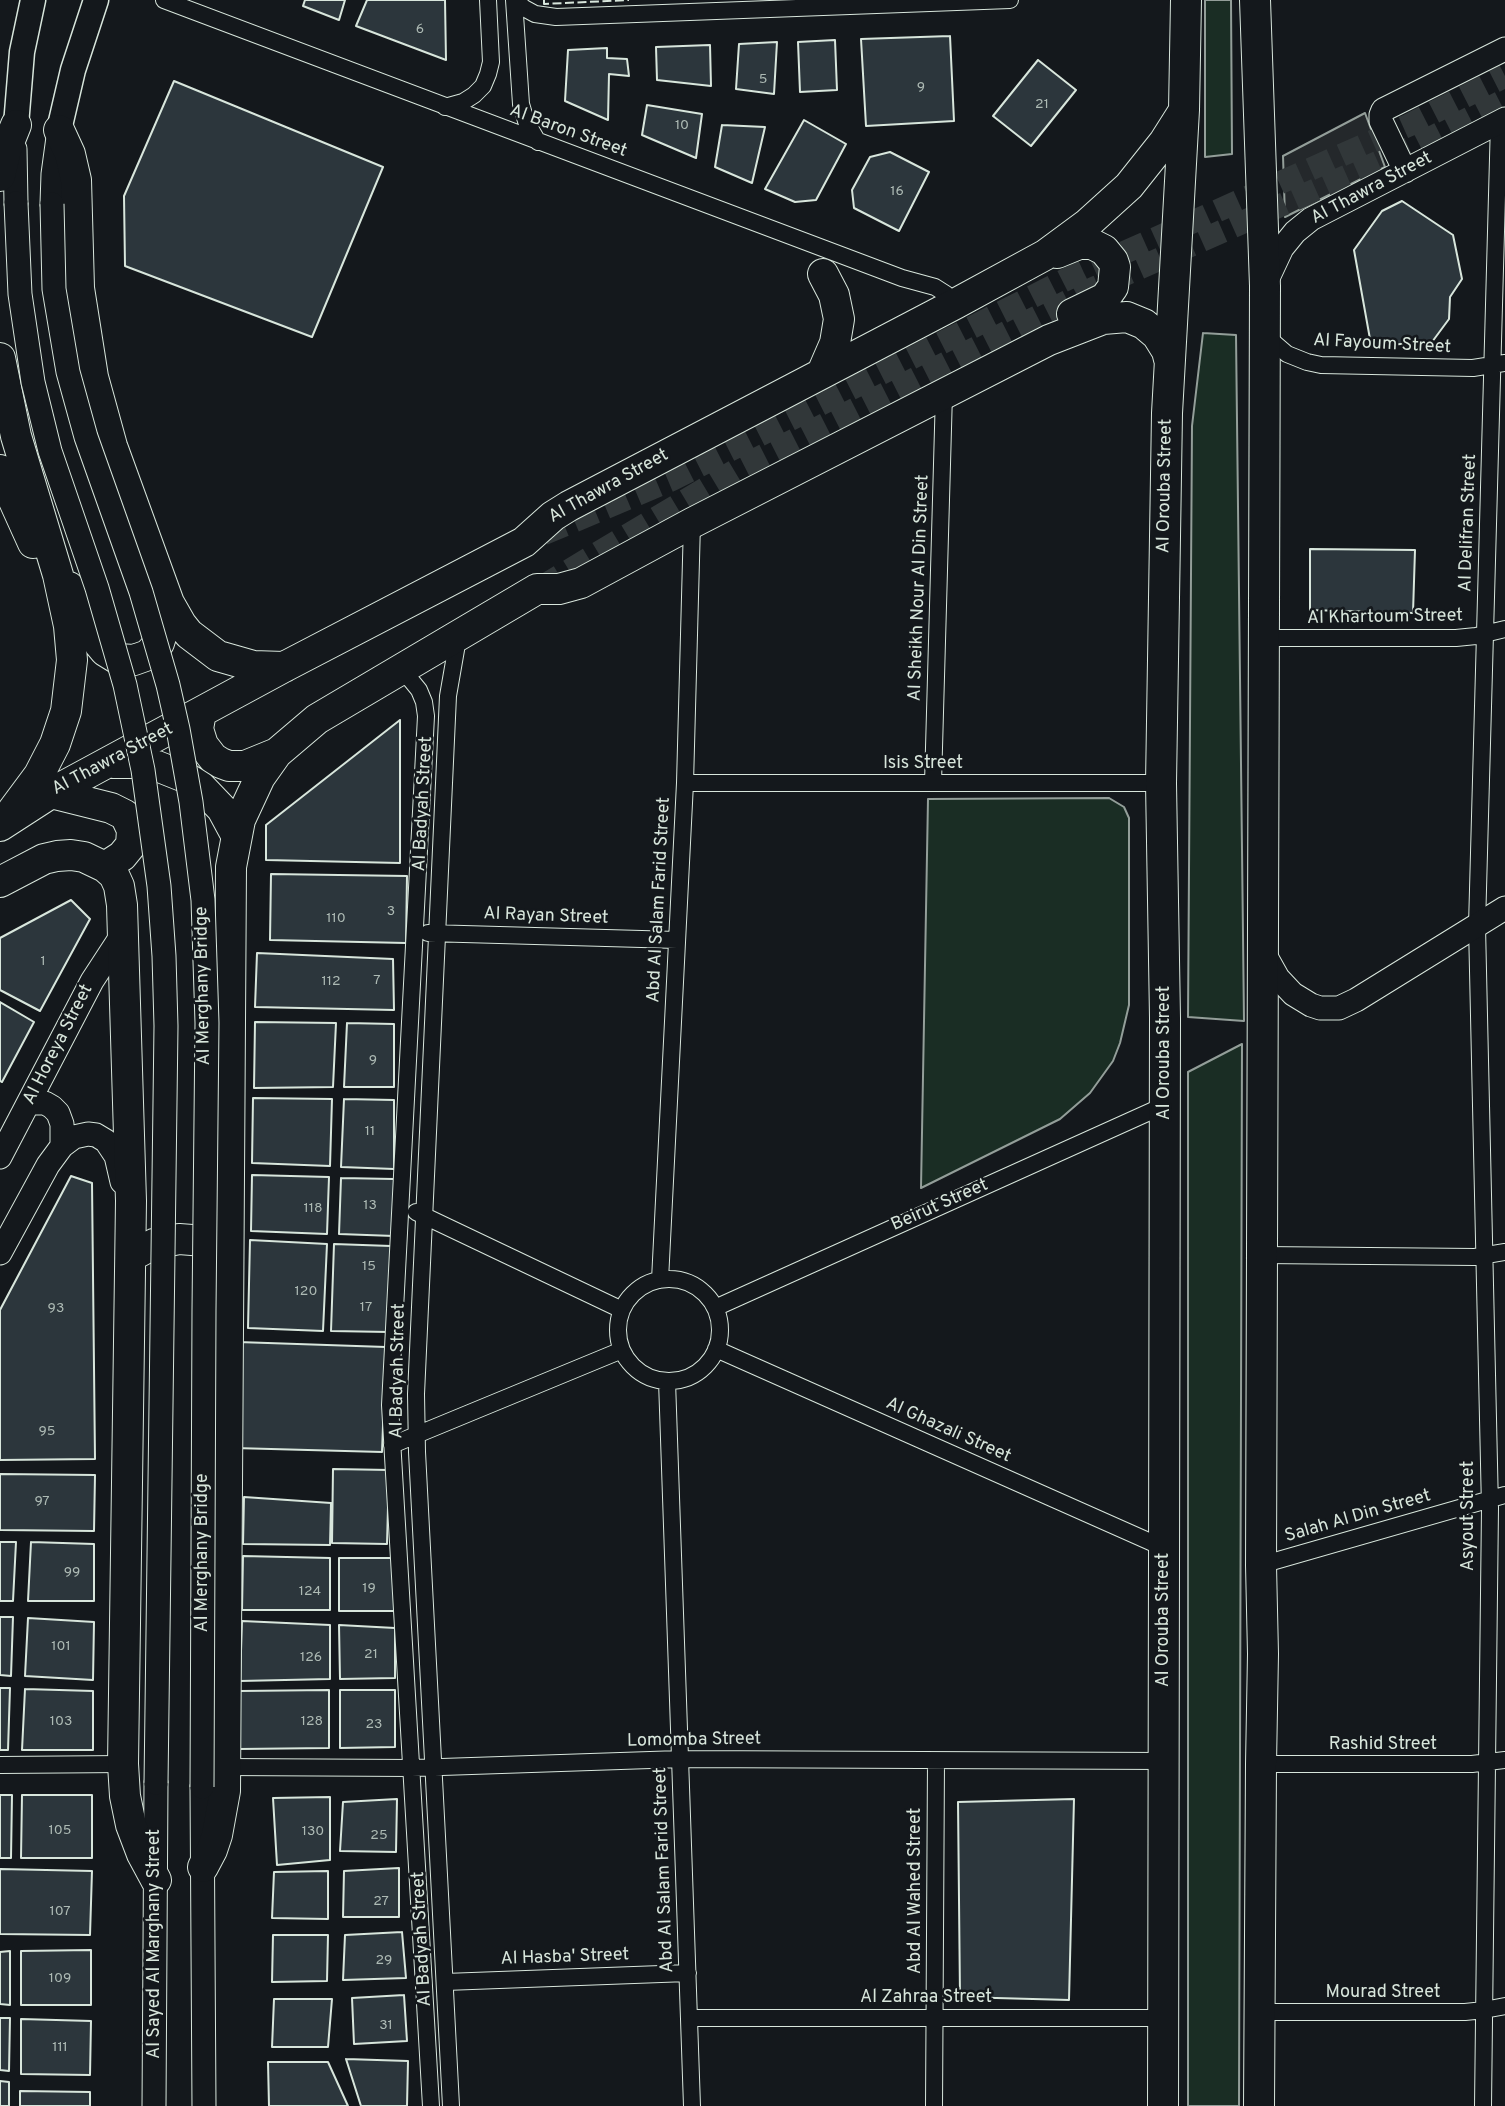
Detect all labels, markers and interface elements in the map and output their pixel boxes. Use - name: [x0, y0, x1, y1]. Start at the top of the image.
- house number: 6: [416, 22, 424, 38]
- house number: 5: [759, 72, 767, 88]
- house number: 9: [917, 80, 925, 96]
- house number: 21: [1035, 97, 1049, 113]
- street label: Al Baron Street: [506, 101, 630, 163]
- house number: 10: [675, 118, 689, 134]
- street label: Al Thawra Street: [1308, 148, 1436, 230]
- house number: 16: [890, 184, 904, 200]
- street label: Al Fayoum Street: [1313, 331, 1451, 359]
- street label: Al Orouba Street: [1154, 418, 1178, 554]
- street label: Al Thawra Street: [545, 445, 673, 529]
- street label: Al Delifran Street: [1456, 453, 1482, 593]
- street label: Al Sheikh Nour Al Din Street: [905, 474, 935, 702]
- street label: Al Khartoum Street: [1307, 606, 1463, 630]
- street label: Al Thawra Street: [49, 719, 177, 801]
- street label: Al Badyah Street: [410, 736, 438, 872]
- street label: Isis Street: [883, 753, 963, 775]
- street label: Abd Al Salam Farid Street: [644, 797, 676, 1003]
- house number: 3: [387, 904, 395, 920]
- street label: Al Rayan Street: [483, 904, 609, 930]
- street label: Al Merghany Bridge: [192, 906, 216, 1066]
- house number: 110: [326, 911, 346, 927]
- house number: 1: [40, 954, 46, 970]
- house number: 7: [373, 973, 381, 989]
- house number: 112: [321, 974, 341, 990]
- street label: Al Horeya Street: [19, 981, 99, 1109]
- street label: Al Orouba Street: [1154, 986, 1176, 1120]
- house number: 9: [369, 1053, 377, 1069]
- house number: 11: [365, 1124, 375, 1140]
- street label: Beirut Street: [888, 1175, 992, 1237]
- house number: 13: [363, 1198, 377, 1214]
- house number: 118: [304, 1201, 322, 1217]
- house number: 15: [362, 1259, 376, 1275]
- house number: 120: [295, 1284, 317, 1300]
- house number: 17: [360, 1300, 372, 1316]
- house number: 93: [48, 1301, 64, 1317]
- street label: Al Badyah Street: [387, 1303, 411, 1439]
- street label: Al Ghazali Street: [882, 1394, 1014, 1468]
- house number: 95: [38, 1424, 56, 1440]
- street label: Asyout Street: [1458, 1461, 1480, 1571]
- street label: Al Merghany Bridge: [192, 1473, 214, 1633]
- street label: Salah Al Din Street: [1283, 1486, 1433, 1548]
- house number: 97: [34, 1494, 50, 1510]
- street label: Al Orouba Street: [1153, 1553, 1175, 1687]
- house number: 99: [64, 1565, 80, 1581]
- house number: 19: [362, 1581, 376, 1597]
- house number: 124: [299, 1584, 321, 1600]
- house number: 101: [51, 1639, 71, 1655]
- house number: 21: [364, 1647, 378, 1663]
- house number: 126: [300, 1650, 322, 1666]
- house number: 103: [50, 1714, 72, 1730]
- house number: 128: [301, 1714, 323, 1730]
- house number: 23: [366, 1717, 382, 1733]
- street label: Lomomba Street: [627, 1729, 761, 1753]
- street label: Rashid Street: [1329, 1734, 1437, 1756]
- street label: Abd Al Salam Farid Street: [651, 1767, 679, 1973]
- street label: Abd Al Wahed Street: [905, 1808, 927, 1974]
- house number: 105: [49, 1823, 71, 1839]
- house number: 130: [302, 1824, 324, 1840]
- house number: 25: [370, 1828, 388, 1844]
- street label: Al Sayed Al Marghany Street: [144, 1829, 166, 2059]
- street label: Al Badyah Street: [409, 1871, 437, 2007]
- house number: 27: [373, 1894, 389, 1910]
- house number: 107: [49, 1904, 71, 1920]
- street label: Al Hasba' Street: [500, 1945, 630, 1971]
- house number: 29: [376, 1953, 392, 1969]
- house number: 109: [49, 1971, 71, 1987]
- street label: Mourad Street: [1325, 1982, 1441, 2004]
- street label: Al Zahraa Street: [860, 1987, 992, 2009]
- house number: 31: [379, 2018, 393, 2034]
- house number: 111: [52, 2040, 68, 2056]

